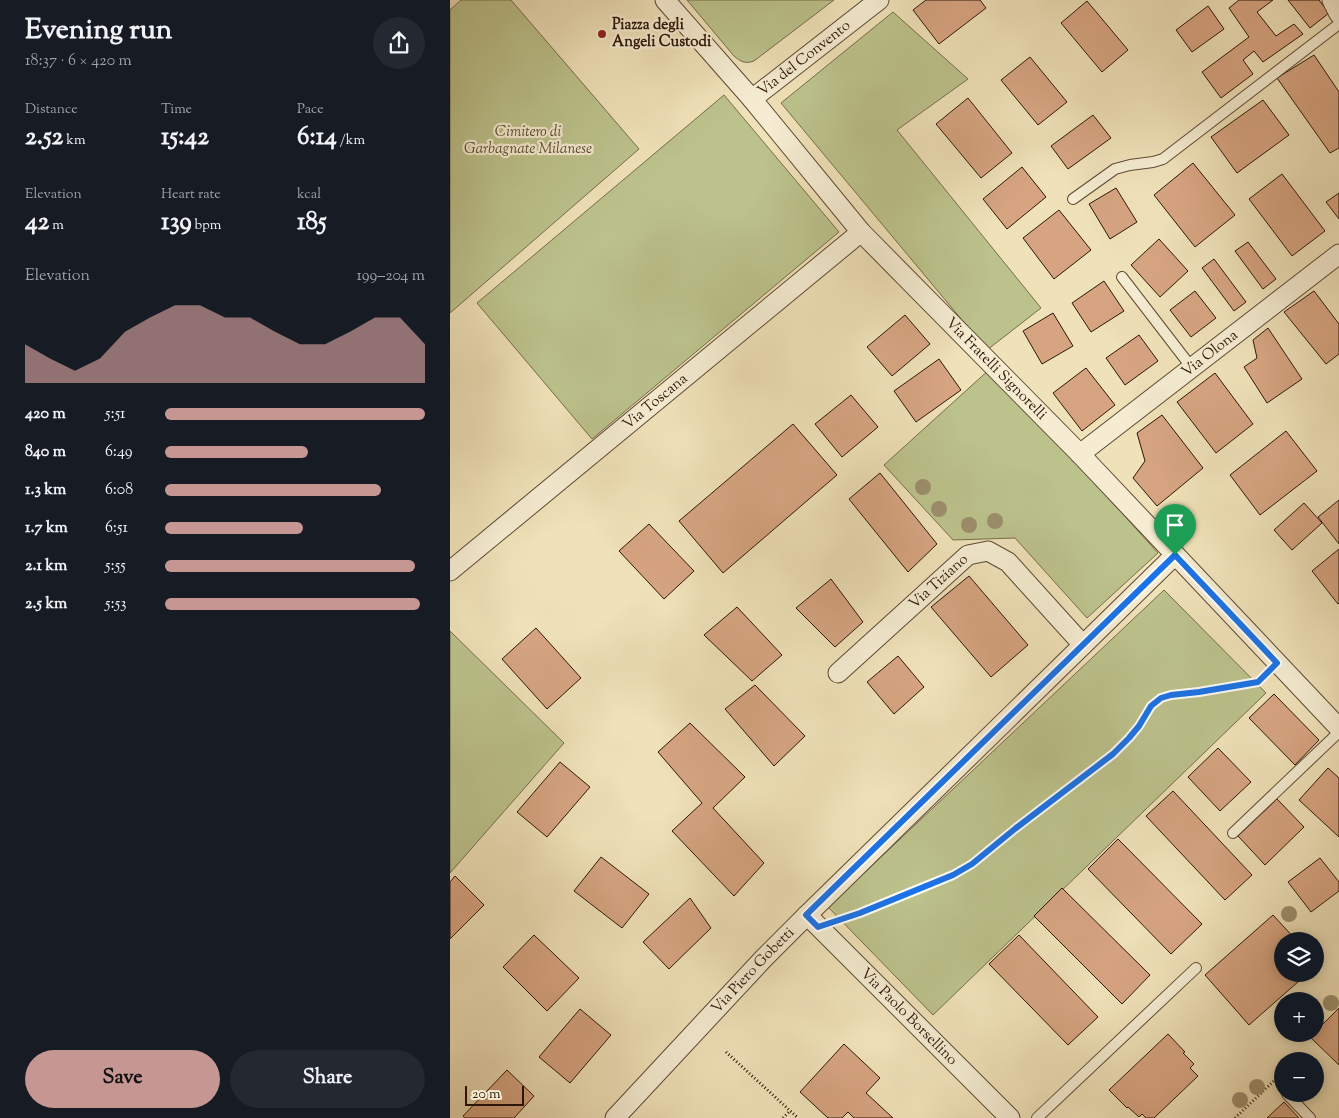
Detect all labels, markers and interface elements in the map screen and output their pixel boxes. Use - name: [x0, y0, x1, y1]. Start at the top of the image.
- text: Evening run: [25, 11, 172, 51]
- place label: Piazza degli Angeli Custodi: [612, 15, 712, 53]
- street label: Via del Convento: [753, 15, 855, 101]
- button: share: [373, 17, 425, 69]
- marker: Piazza degli Angeli Custodi: [596, 28, 608, 40]
- text: 18:37 · 6 × 420 m: [25, 50, 132, 73]
- text: Distance: [25, 100, 78, 120]
- text: Time: [161, 100, 192, 120]
- text: Pace: [297, 100, 324, 120]
- text: 2.52: [25, 120, 63, 156]
- text: 15:42: [161, 120, 209, 156]
- text: 6:14: [297, 120, 337, 156]
- park label: Cimitero di Garbagnate Milanese: [464, 122, 592, 160]
- text: km: [63, 131, 85, 151]
- text: /km: [337, 131, 365, 151]
- text: Elevation: [25, 185, 82, 205]
- text: Heart rate: [161, 185, 221, 205]
- text: kcal: [297, 185, 321, 205]
- text: 42: [25, 205, 49, 241]
- text: 139: [161, 205, 192, 241]
- text: 185: [297, 205, 327, 241]
- text: m: [49, 216, 64, 236]
- text: bpm: [192, 216, 221, 236]
- text: Elevation: [25, 265, 90, 288]
- text: 199–204 m: [356, 265, 425, 288]
- street label: Via Fratelli Signorelli: [941, 313, 1051, 425]
- street label: Via Olona: [1177, 325, 1243, 382]
- street label: Via Toscana: [618, 369, 692, 435]
- text: 420 m: [25, 403, 66, 426]
- text: 5:51: [105, 403, 126, 426]
- text: 840 m: [25, 441, 66, 464]
- text: 6:49: [105, 441, 133, 464]
- text: 1.3 km: [25, 479, 66, 502]
- text: 6:08: [105, 479, 133, 502]
- pin: [1154, 504, 1196, 555]
- icon: arrive: [1161, 511, 1189, 539]
- text: 1.7 km: [25, 517, 68, 540]
- text: 6:51: [105, 517, 128, 540]
- street label: Via Tiziano: [904, 549, 973, 614]
- text: 2.1 km: [25, 555, 67, 578]
- text: 5:55: [105, 555, 126, 578]
- text: 2.5 km: [25, 593, 67, 616]
- text: 5:53: [105, 593, 127, 616]
- street label: Via Piero Gobetti: [707, 923, 799, 1018]
- map controls: [1274, 932, 1324, 1102]
- button: layers: [1274, 932, 1324, 982]
- street label: Via Paolo Borsellino: [855, 963, 962, 1070]
- button: +: [1274, 992, 1324, 1042]
- button: Save: [25, 1050, 220, 1108]
- button: Share: [230, 1050, 425, 1108]
- button: −: [1274, 1052, 1324, 1102]
- scale bar: [465, 1083, 524, 1106]
- text: 20 m: [472, 1085, 501, 1105]

